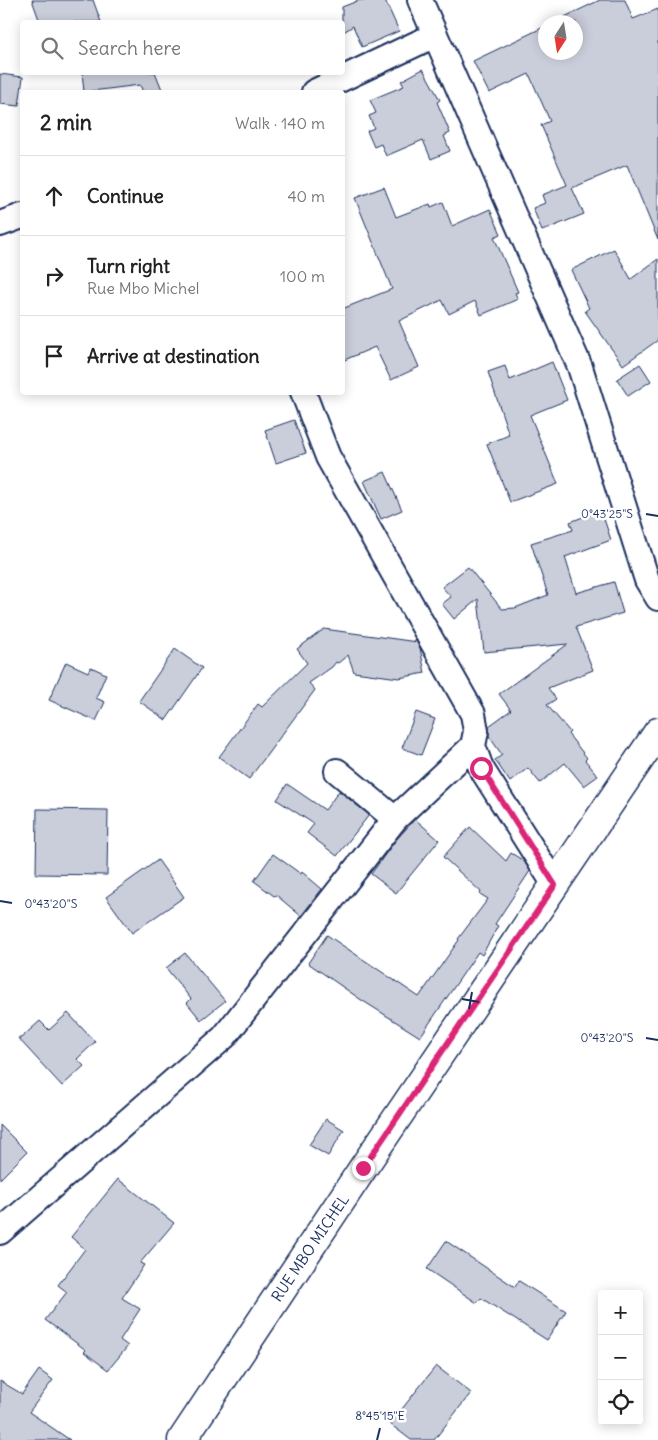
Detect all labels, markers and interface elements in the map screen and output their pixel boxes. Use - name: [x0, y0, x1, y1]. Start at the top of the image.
- north arrow: [538, 15, 583, 60]
- search box: [20, 20, 345, 75]
- icon: search: [38, 34, 66, 62]
- text: Search here: [78, 36, 181, 60]
- text: 2 min: [40, 109, 92, 136]
- text: Walk · 140 m: [235, 113, 325, 133]
- icon: ahead: [40, 182, 68, 210]
- text: Continue: [87, 184, 164, 208]
- text: 40 m: [287, 186, 325, 206]
- text: Turn right: [87, 254, 170, 278]
- icon: right: [40, 262, 68, 290]
- text: 100 m: [280, 266, 325, 286]
- text: Rue Mbo Michel: [87, 278, 199, 298]
- icon: arrive: [40, 342, 68, 370]
- text: Arrive at destination: [87, 344, 260, 368]
- text: 0°43'25"S: [581, 506, 633, 521]
- route start: [470, 757, 493, 780]
- text: 0°43'20"S: [25, 896, 78, 911]
- text: 0°43'20"S: [581, 1030, 634, 1045]
- route end: [352, 1157, 375, 1180]
- street label: RUE MBO MICHEL: [267, 1191, 353, 1305]
- map controls: [598, 1290, 643, 1425]
- button: +: [598, 1290, 643, 1335]
- button: −: [598, 1335, 643, 1380]
- button: locate: [598, 1380, 643, 1425]
- text: 8°45'15"E: [355, 1408, 405, 1423]

